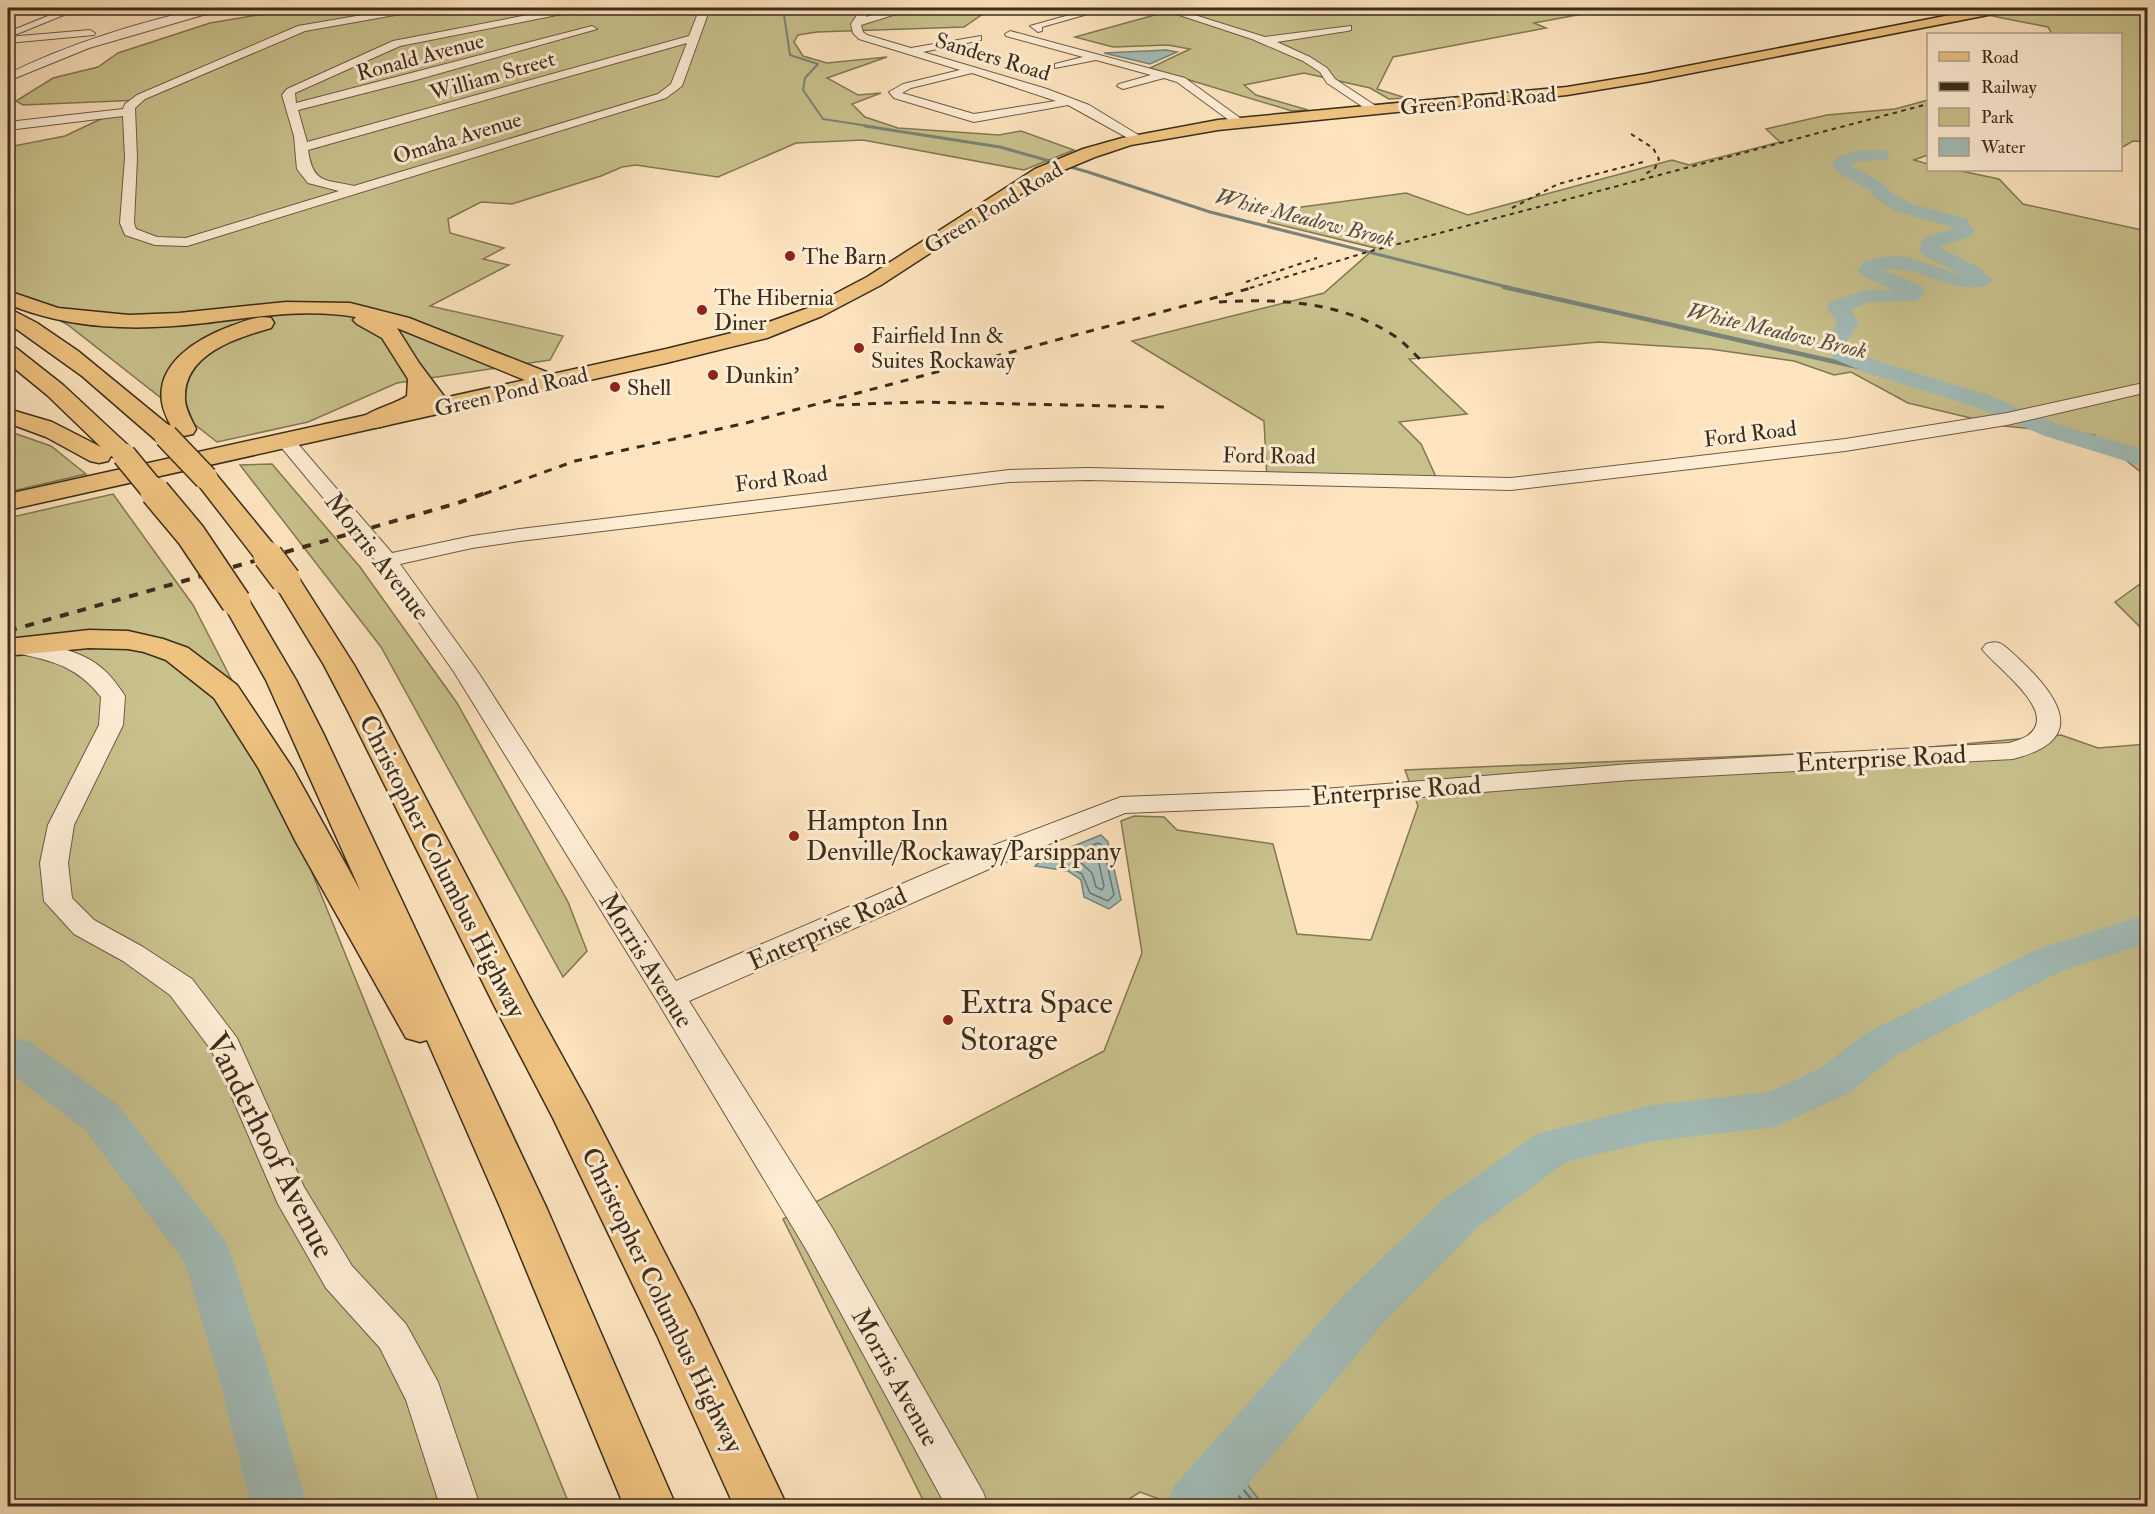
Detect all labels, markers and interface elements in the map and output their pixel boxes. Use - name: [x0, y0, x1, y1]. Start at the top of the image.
- street label: Ronald Avenue: [353, 26, 487, 87]
- street label: Sanders Road: [932, 26, 1054, 88]
- legend: [1927, 33, 2122, 171]
- street label: William Street: [425, 45, 558, 107]
- text: Road: [1981, 46, 2019, 69]
- text: Railway: [1981, 76, 2038, 99]
- street label: Green Pond Road: [1399, 80, 1557, 122]
- street label: Omaha Avenue: [390, 105, 525, 171]
- text: Park: [1981, 106, 2014, 129]
- text: Water: [1980, 136, 2025, 159]
- street label: Green Pond Road: [919, 155, 1068, 260]
- water label: White Meadow Brook: [1212, 182, 1397, 254]
- place label: The Barn: [802, 243, 887, 271]
- marker: The Barn: [783, 249, 797, 263]
- place label: The Hibernia Diner: [714, 284, 835, 337]
- water label: White Meadow Brook: [1684, 297, 1869, 365]
- marker: The Hibernia Diner: [695, 303, 709, 317]
- place label: Fairfield Inn & Suites Rockaway: [871, 322, 1015, 375]
- marker: Fairfield Inn & Suites Rockaway: [852, 341, 866, 355]
- street label: Green Pond Road: [432, 361, 591, 423]
- place label: Dunkin': [725, 362, 799, 390]
- marker: Dunkin': [706, 368, 720, 382]
- place label: Shell: [627, 374, 672, 402]
- marker: Shell: [608, 380, 622, 394]
- street label: Ford Road: [1702, 414, 1798, 454]
- street label: Ford Road: [1222, 441, 1316, 471]
- street label: Ford Road: [733, 459, 829, 499]
- street label: Morris Avenue: [317, 486, 437, 627]
- street label: Christopher Columbus Highway: [351, 710, 533, 1024]
- street label: Enterprise Road: [1795, 739, 1967, 780]
- street label: Enterprise Road: [1310, 769, 1482, 814]
- place label: Hampton Inn Denville/Rockaway/Parsippany: [806, 806, 1121, 869]
- marker: Hampton Inn Denville/Rockaway/Parsippany: [787, 829, 801, 843]
- street label: Enterprise Road: [743, 880, 912, 979]
- street label: Morris Avenue: [592, 887, 700, 1034]
- place label: Extra Space Storage: [960, 983, 1113, 1060]
- marker: Extra Space Storage: [941, 1013, 955, 1027]
- street label: Vanderhoof Avenue: [196, 1026, 344, 1265]
- street label: Christopher Columbus Highway: [573, 1142, 750, 1459]
- street label: Morris Avenue: [844, 1303, 946, 1452]

